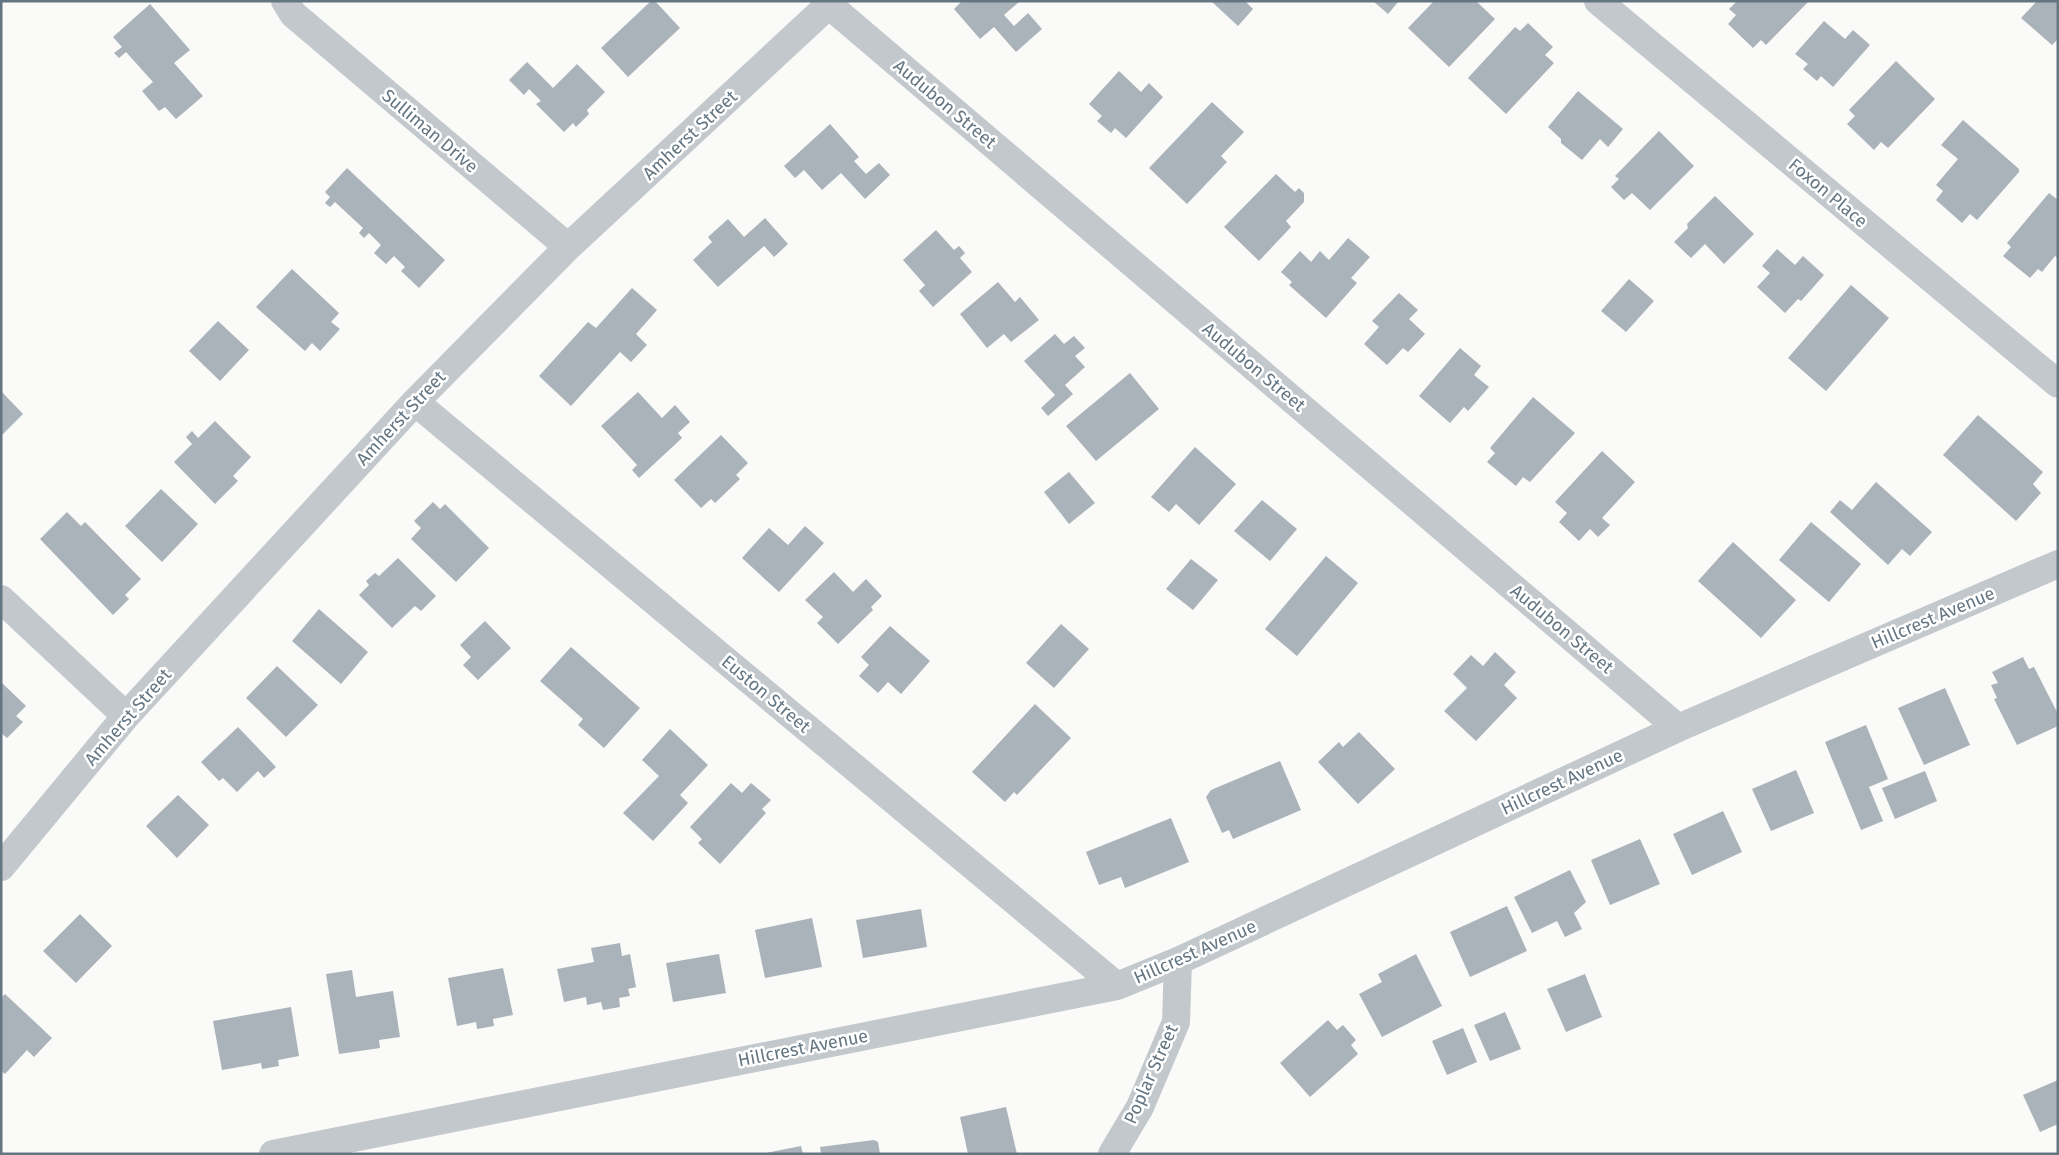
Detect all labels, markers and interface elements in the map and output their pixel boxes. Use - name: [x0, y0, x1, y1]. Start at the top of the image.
- street label: Audubon Street: [889, 55, 1001, 154]
- street label: Sulliman Drive: [377, 84, 483, 178]
- street label: Amherst Street: [638, 85, 742, 184]
- street label: Foxon Place: [1784, 154, 1872, 232]
- street label: Audubon Street: [1198, 318, 1310, 417]
- street label: Amherst Street: [352, 366, 451, 470]
- street label: Audubon Street: [1506, 580, 1618, 679]
- street label: Hillcrest Avenue: [1868, 582, 1998, 654]
- street label: Euston Street: [717, 650, 815, 738]
- street label: Amherst Street: [80, 664, 176, 770]
- street label: Hillcrest Avenue: [1498, 744, 1626, 820]
- street label: Hillcrest Avenue: [1130, 915, 1260, 989]
- street label: Poplar Street: [1119, 1020, 1183, 1127]
- street label: Hillcrest Avenue: [736, 1025, 870, 1071]

